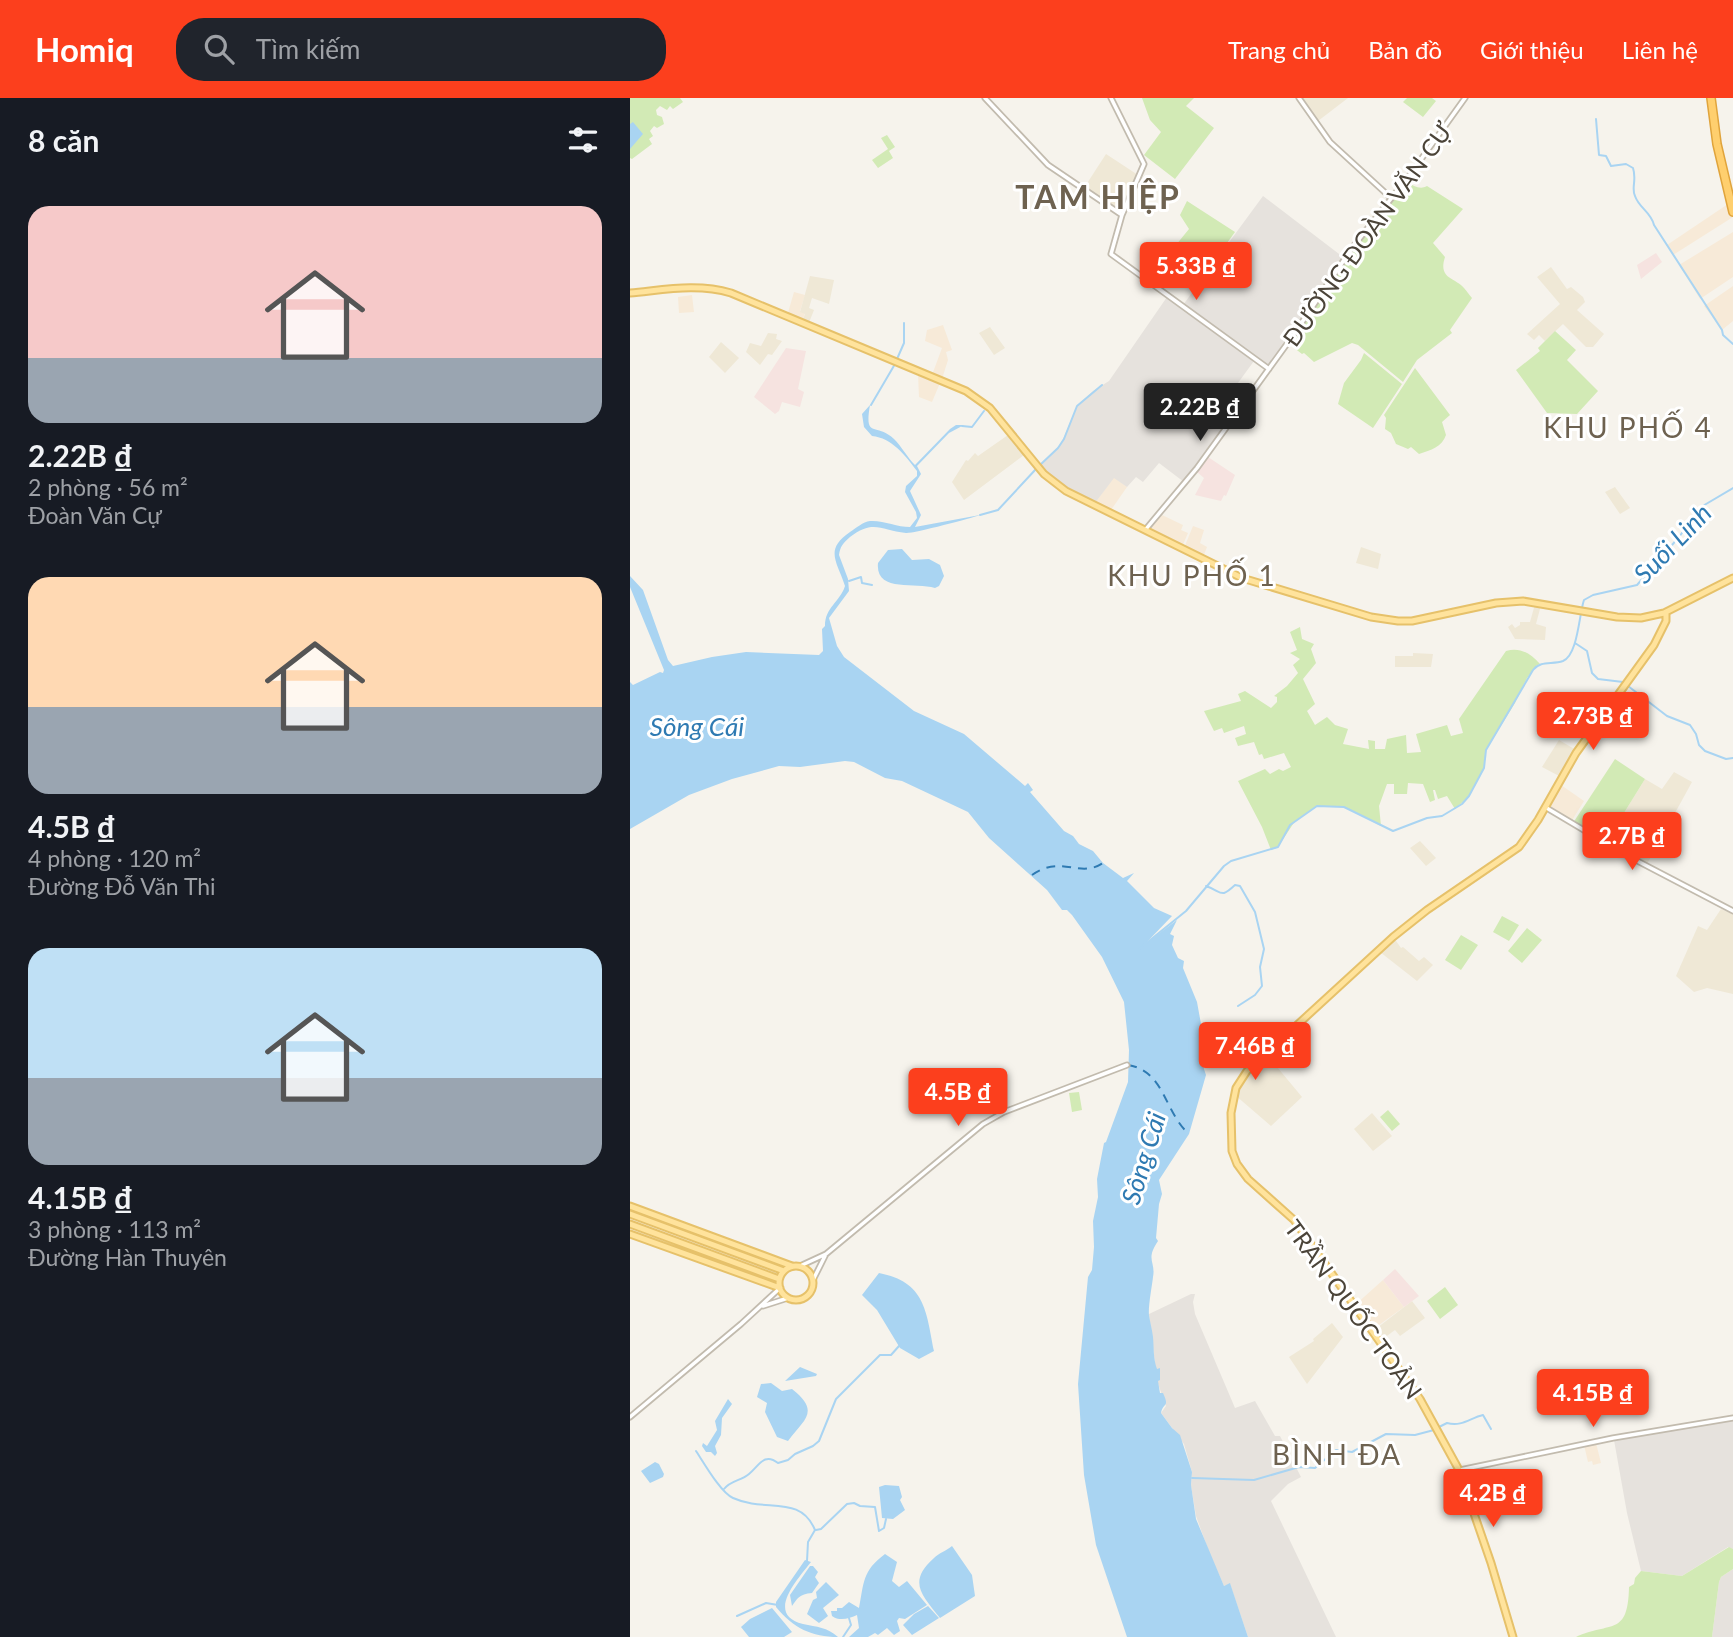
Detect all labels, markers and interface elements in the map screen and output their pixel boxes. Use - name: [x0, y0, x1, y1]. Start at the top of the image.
- search box: [176, 18, 666, 81]
- text: Homiq: [35, 29, 134, 69]
- icon: search: [200, 30, 238, 68]
- text: Tìm kiếm: [256, 33, 360, 65]
- text: Trang chủ: [1228, 35, 1330, 64]
- text: Bản đồ: [1368, 35, 1442, 64]
- text: Giới thiệu: [1480, 35, 1584, 64]
- text: Liên hệ: [1622, 35, 1698, 64]
- street label: ĐƯỜNG ĐOÀN VĂN CỰ: [1276, 116, 1458, 352]
- icon: filters: [564, 121, 602, 159]
- text: 8 căn: [28, 122, 99, 158]
- district label: TAM HIỆP: [1015, 177, 1181, 216]
- pin: 5.33B ₫: [1131, 242, 1261, 302]
- text: 5.33B ₫: [1156, 251, 1236, 279]
- icon: home: [252, 252, 378, 378]
- pin: 2.22B ₫: [1135, 384, 1265, 443]
- text: 2.22B ₫: [1160, 392, 1240, 420]
- district label: KHU PHỐ 4: [1543, 409, 1713, 444]
- text: 2.22B ₫: [28, 437, 133, 473]
- text: 2 phòng · 56 m²: [28, 473, 188, 501]
- water label: Suối Linh: [1626, 497, 1718, 589]
- text: Đoàn Văn Cự: [28, 501, 162, 529]
- district label: KHU PHỐ 1: [1107, 557, 1277, 592]
- icon: home: [252, 623, 378, 749]
- pin: 2.73B ₫: [1528, 692, 1658, 752]
- text: 2.73B ₫: [1553, 701, 1633, 729]
- water label: Sông Cái: [650, 710, 744, 742]
- text: 4.5B ₫: [28, 808, 116, 844]
- pin: 2.7B ₫: [1575, 812, 1689, 872]
- text: 2.7B ₫: [1598, 821, 1666, 849]
- text: 4 phòng · 120 m²: [28, 844, 201, 872]
- text: Đường Đỗ Văn Thi: [28, 872, 216, 900]
- icon: home: [252, 994, 378, 1120]
- pin: 7.46B ₫: [1190, 1023, 1320, 1082]
- text: 7.46B ₫: [1215, 1031, 1295, 1059]
- pin: 4.5B ₫: [901, 1068, 1015, 1128]
- text: 4.5B ₫: [924, 1077, 992, 1105]
- water label: Sông Cái: [1114, 1108, 1172, 1208]
- text: 4.15B ₫: [28, 1179, 133, 1215]
- street label: TRẦN QUỐC TOẢN: [1279, 1214, 1429, 1404]
- text: 3 phòng · 113 m²: [28, 1215, 201, 1243]
- text: Đường Hàn Thuyên: [28, 1243, 227, 1271]
- pin: 4.15B ₫: [1528, 1370, 1658, 1429]
- text: 4.15B ₫: [1553, 1378, 1633, 1406]
- district label: BÌNH ĐA: [1272, 1437, 1402, 1471]
- pin: 4.2B ₫: [1436, 1470, 1550, 1529]
- text: 4.2B ₫: [1459, 1478, 1527, 1506]

